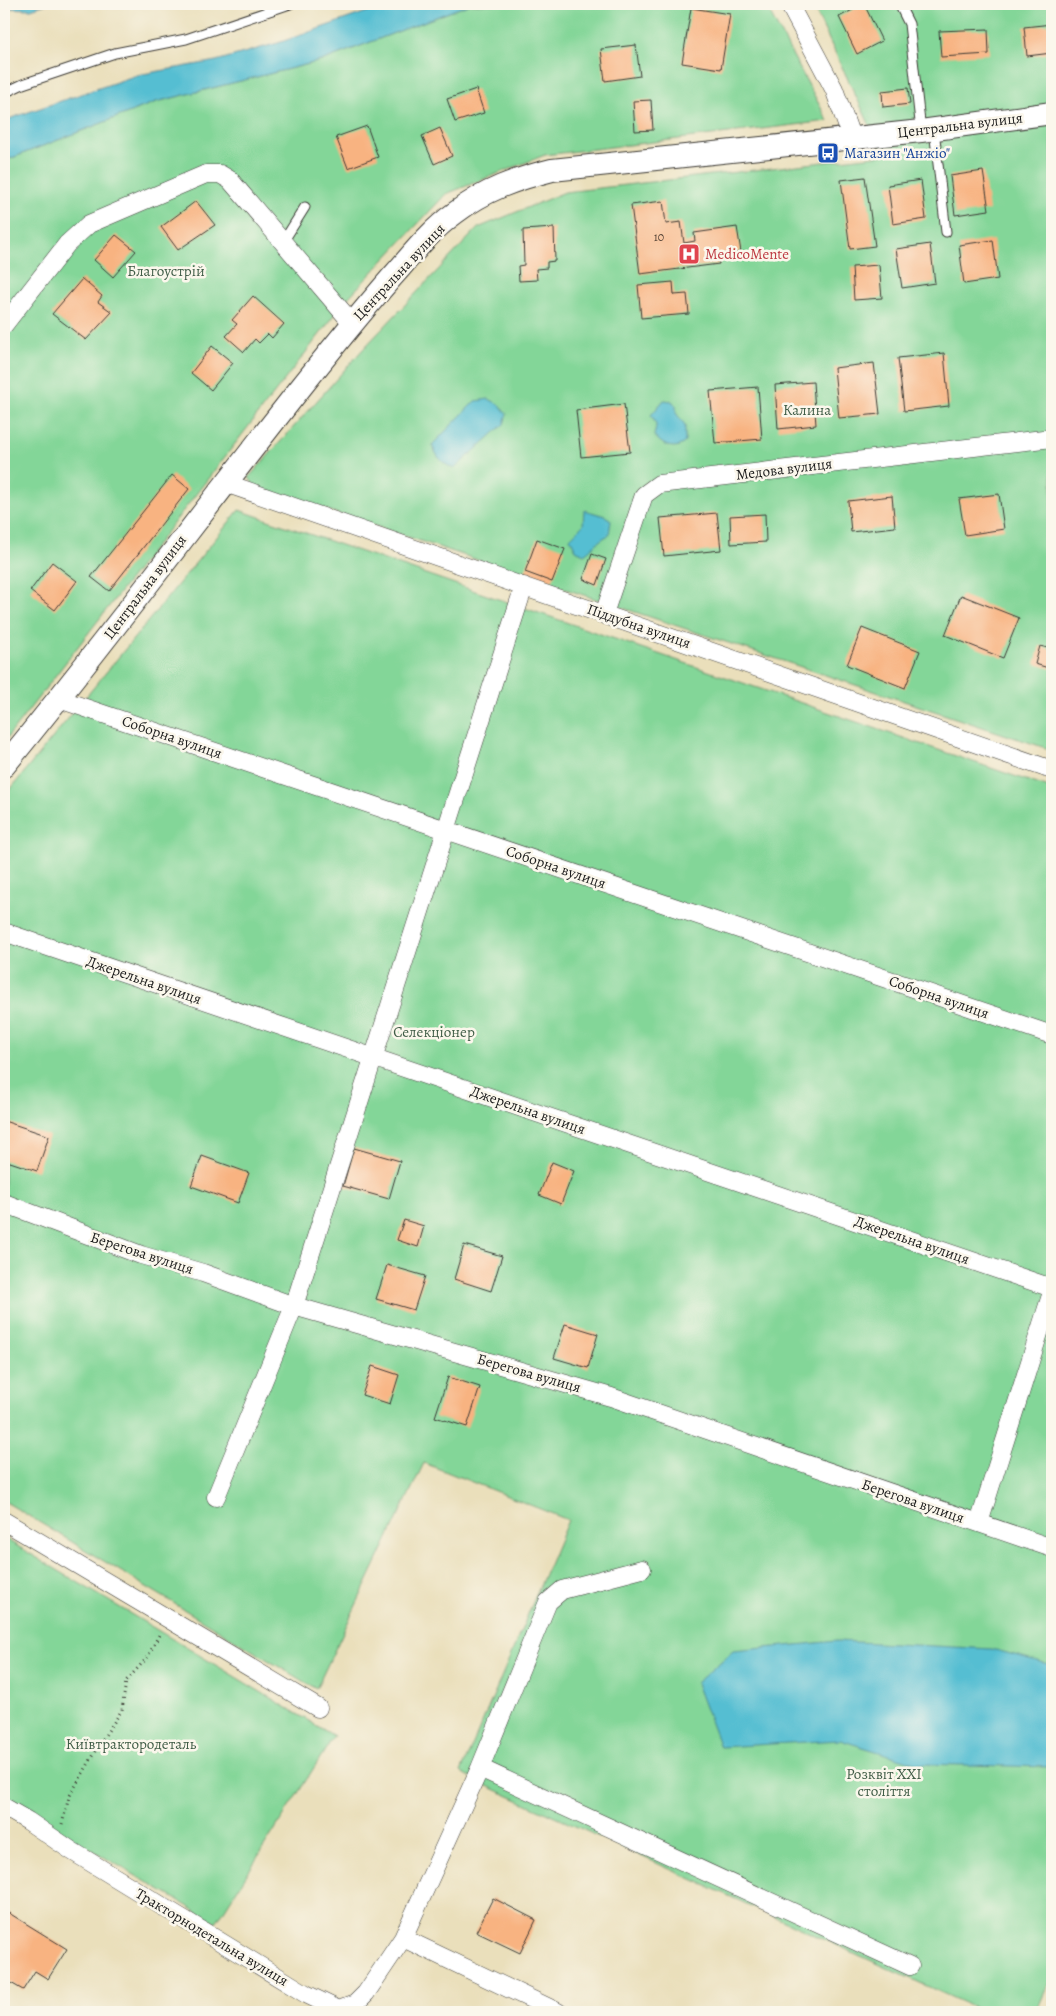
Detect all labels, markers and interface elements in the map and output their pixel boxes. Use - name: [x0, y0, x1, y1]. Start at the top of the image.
- street label: Центральна вулиця: [896, 107, 1024, 143]
- bus stop icon: Магазин "Анжіо": [816, 141, 840, 165]
- place label: Магазин "Анжіо": [844, 143, 950, 163]
- street label: Центральна вулиця: [349, 219, 449, 325]
- house number: 10: [654, 229, 664, 245]
- hospital icon: MedicoMente: [677, 242, 701, 266]
- place label: MedicoMente: [705, 244, 789, 264]
- park label: Благоустрій: [127, 261, 205, 281]
- park label: Калина: [783, 400, 831, 420]
- street label: Медова вулиця: [735, 453, 833, 485]
- street label: Центральна вулиця: [99, 531, 191, 643]
- street label: Піддубна вулиця: [584, 599, 694, 653]
- street label: Соборна вулиця: [119, 711, 225, 763]
- street label: Соборна вулиця: [503, 841, 609, 893]
- street label: Джерельна вулиця: [84, 951, 204, 1009]
- street label: Соборна вулиця: [886, 971, 992, 1023]
- park label: Селекціонер: [393, 1022, 475, 1042]
- street label: Джерельна вулиця: [468, 1081, 588, 1139]
- street label: Джерельна вулиця: [852, 1211, 972, 1269]
- street label: Берегова вулиця: [88, 1227, 196, 1279]
- street label: Берегова вулиця: [475, 1349, 583, 1397]
- street label: Берегова вулиця: [859, 1474, 967, 1528]
- park label: Київтрактородеталь: [66, 1734, 197, 1754]
- park label: Розквіт XXI століття: [846, 1764, 922, 1801]
- street label: Тракторнодетальна вулиця: [132, 1883, 292, 1991]

